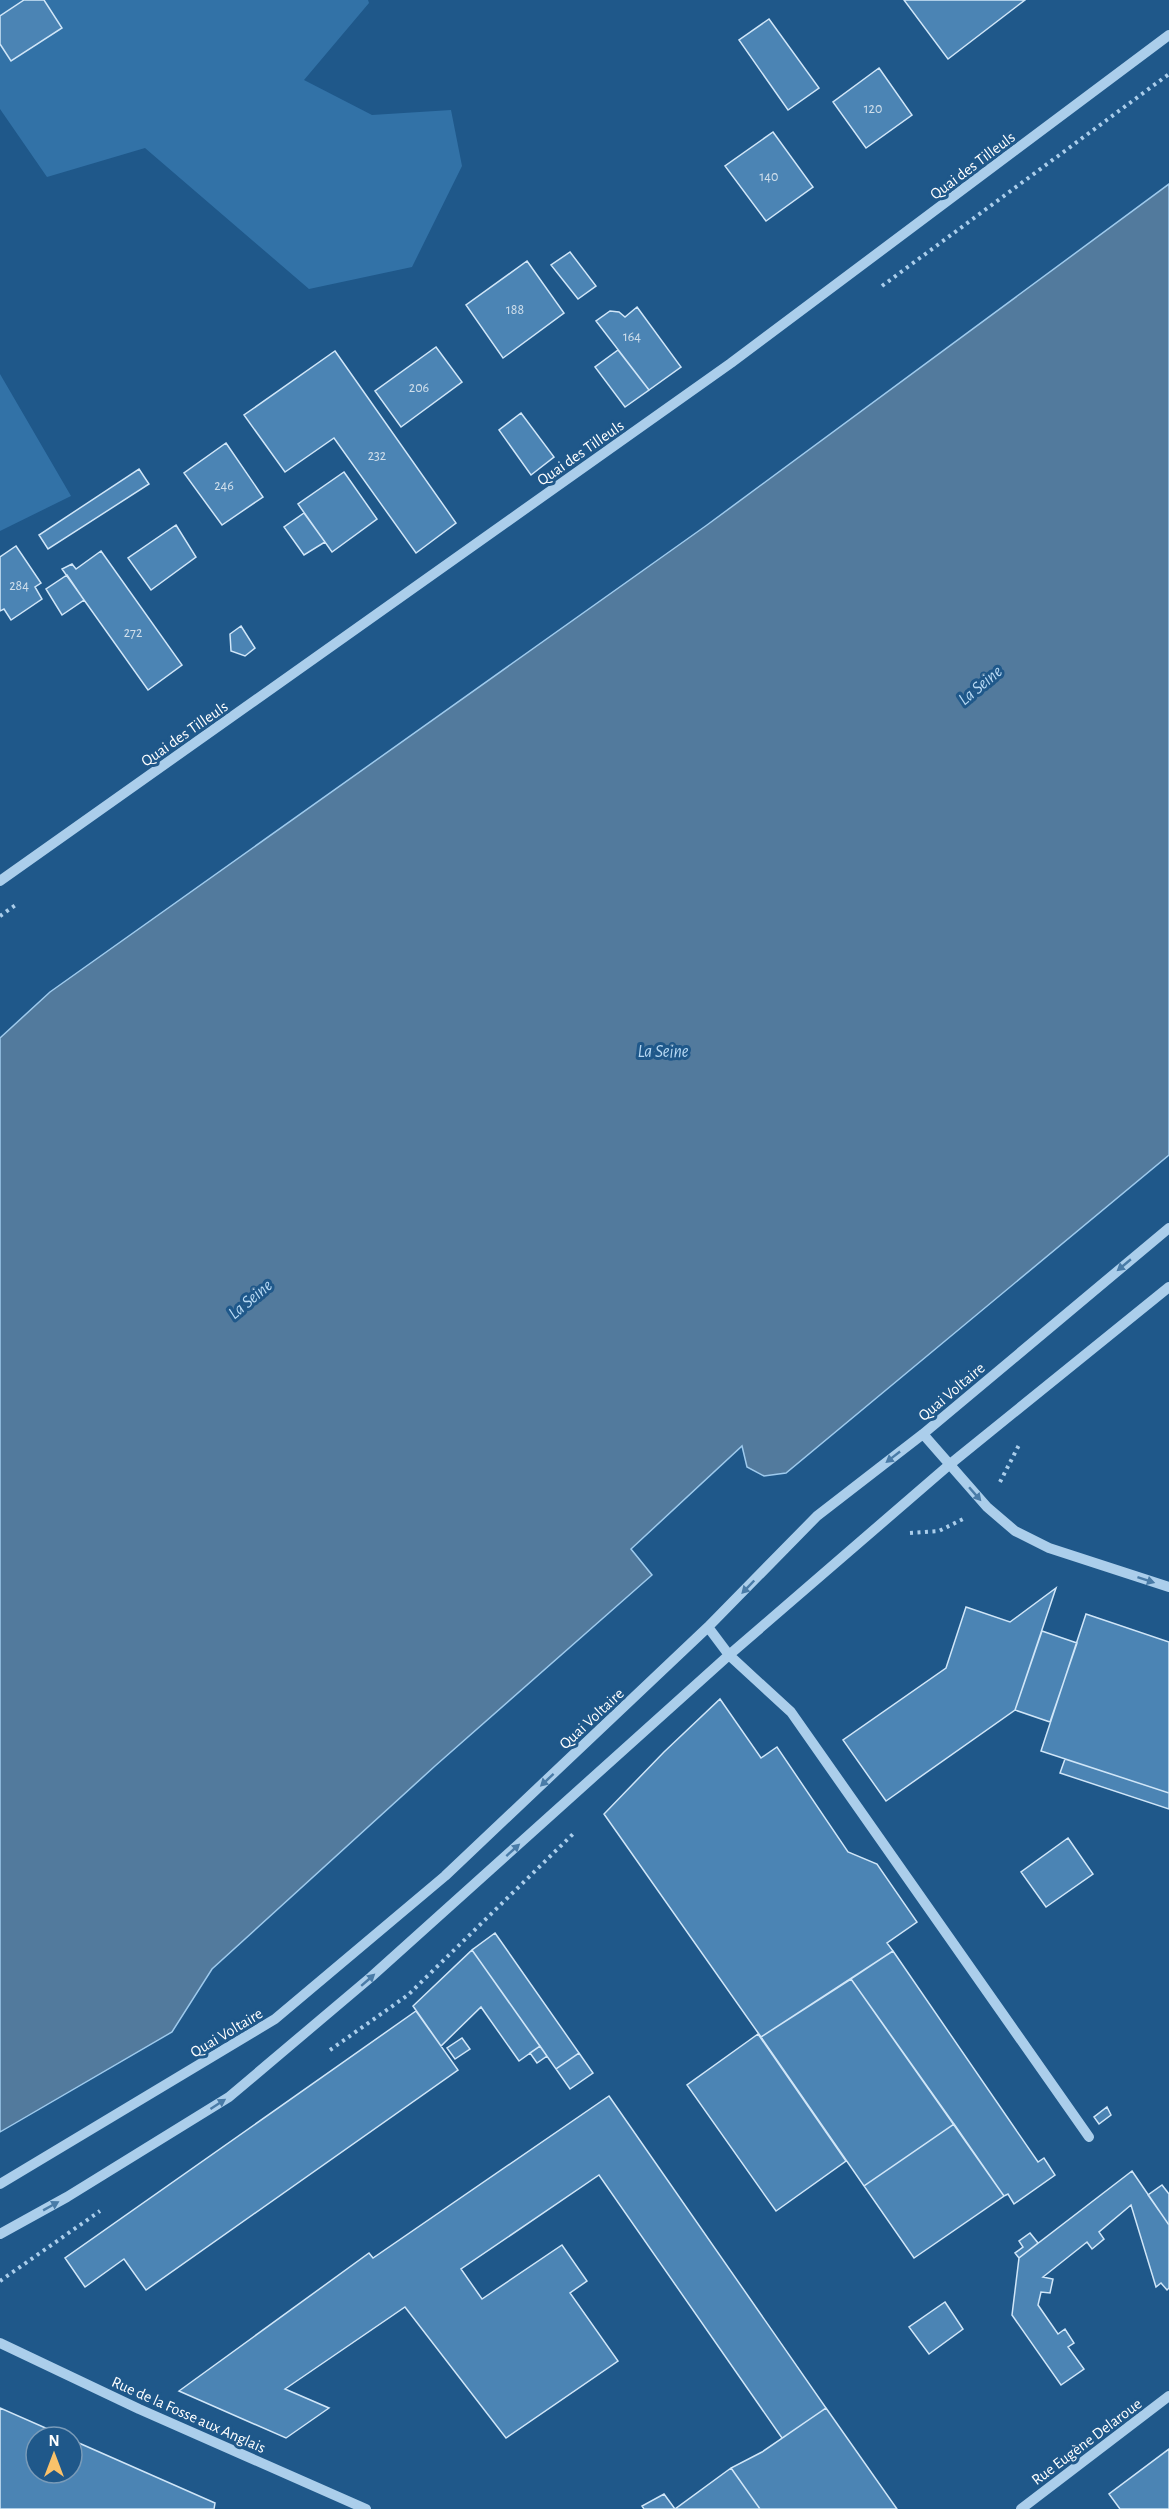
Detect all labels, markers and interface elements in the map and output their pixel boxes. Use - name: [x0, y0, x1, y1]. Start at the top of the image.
- house number: 120: [864, 102, 882, 116]
- street label: Quai des Tilleuls: [927, 129, 1019, 204]
- house number: 140: [760, 170, 778, 184]
- house number: 188: [506, 303, 524, 317]
- house number: 164: [623, 330, 641, 344]
- house number: 206: [409, 381, 429, 395]
- street label: Quai des Tilleuls: [534, 417, 627, 489]
- house number: 232: [368, 449, 386, 463]
- house number: 246: [214, 479, 234, 493]
- house number: 284: [9, 579, 29, 593]
- house number: 272: [124, 626, 142, 640]
- water label: La Seine: [955, 662, 1006, 709]
- street label: Quai des Tilleuls: [138, 698, 231, 770]
- water label: La Seine: [637, 1043, 689, 1061]
- one-way arrow: [1117, 1258, 1132, 1271]
- water label: La Seine: [225, 1276, 276, 1323]
- street label: Quai Voltaire: [915, 1360, 989, 1425]
- one-way arrow: [885, 1450, 901, 1463]
- one-way arrow: [968, 1486, 981, 1501]
- one-way arrow: [1137, 1575, 1155, 1585]
- one-way arrow: [741, 1579, 755, 1594]
- street label: Quai Voltaire: [556, 1685, 628, 1753]
- one-way arrow: [539, 1773, 554, 1787]
- one-way arrow: [505, 1844, 520, 1857]
- one-way arrow: [360, 1974, 375, 1987]
- street label: Quai Voltaire: [188, 2005, 266, 2062]
- one-way arrow: [210, 2099, 226, 2110]
- one-way arrow: [43, 2200, 59, 2211]
- street label: Rue de la Fosse aux Anglais: [109, 2374, 268, 2456]
- street label: Rue Eugène Delaroue: [1029, 2395, 1145, 2488]
- north arrow: [24, 2425, 84, 2485]
- text: N: [48, 2433, 60, 2449]

